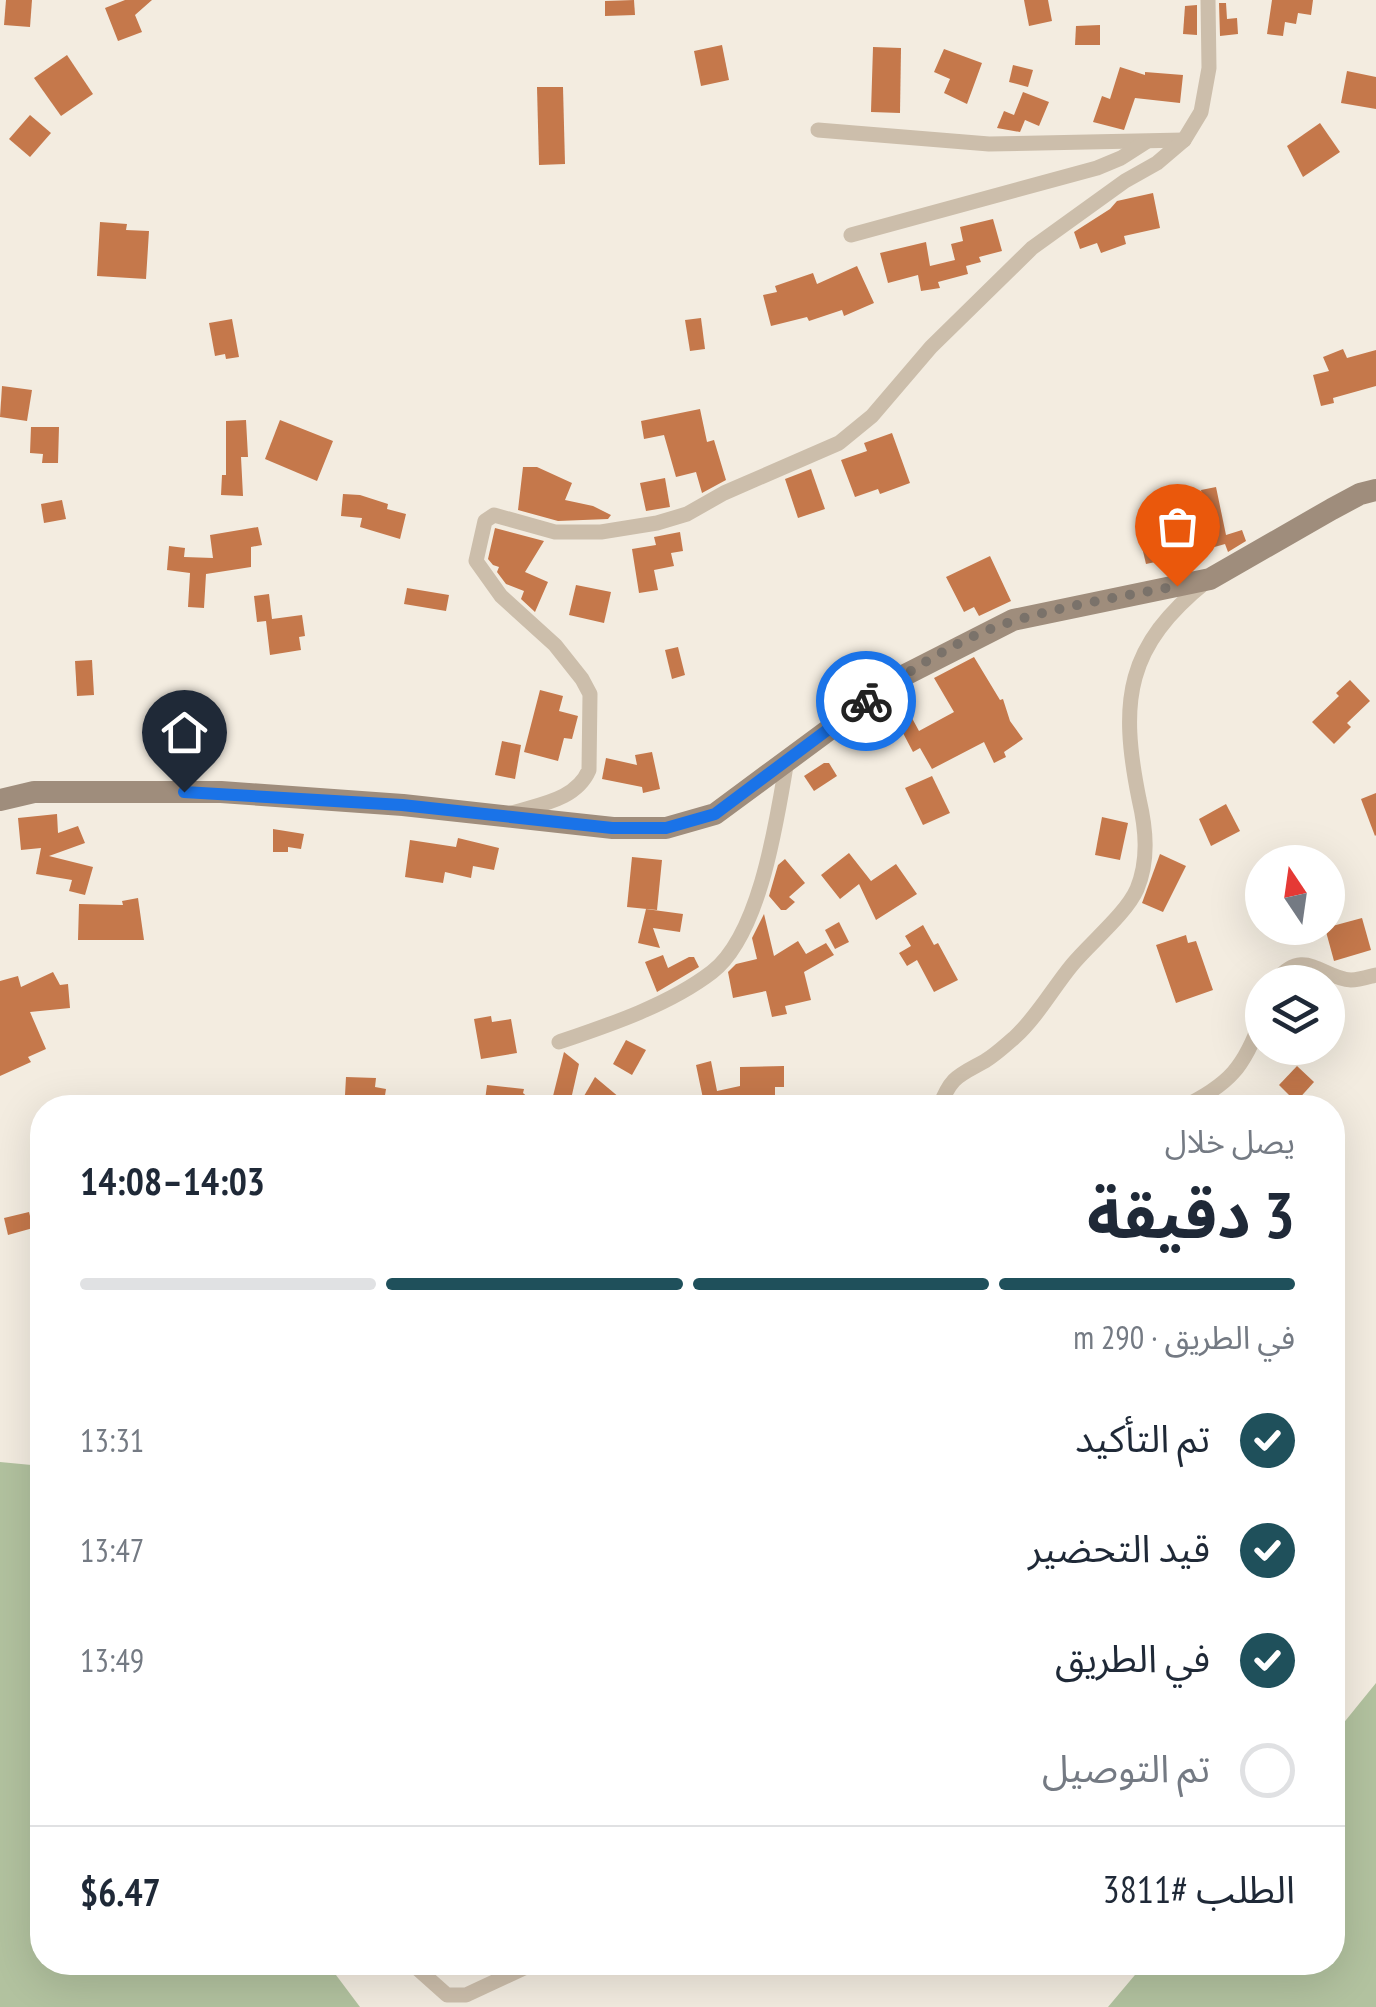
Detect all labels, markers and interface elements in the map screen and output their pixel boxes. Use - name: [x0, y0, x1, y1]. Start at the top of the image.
- pin: [1135, 484, 1220, 587]
- icon: bag: [1150, 499, 1205, 554]
- courier: [816, 651, 916, 751]
- icon: bike: [839, 674, 894, 729]
- pin: [142, 690, 227, 793]
- icon: home: [157, 705, 212, 760]
- north arrow: [1245, 845, 1345, 945]
- map controls: [1245, 845, 1345, 1065]
- button: layers: [1245, 965, 1345, 1065]
- text: يصل خلال: [1165, 1120, 1295, 1162]
- text: 14:03–14:08: [80, 1156, 265, 1205]
- text: 3 دقيقة: [1087, 1172, 1295, 1256]
- text: في الطريق · 290 m: [1073, 1316, 1295, 1358]
- text: تم التأكيد: [1075, 1413, 1210, 1462]
- icon: check: [1240, 1413, 1295, 1468]
- text: 13:31: [80, 1419, 144, 1461]
- text: قيد التحضير: [1028, 1523, 1210, 1572]
- icon: check: [1240, 1523, 1295, 1578]
- text: 13:47: [80, 1529, 144, 1571]
- text: في الطريق: [1055, 1633, 1210, 1682]
- icon: check: [1240, 1633, 1295, 1688]
- text: 13:49: [80, 1639, 144, 1681]
- text: تم التوصيل: [1042, 1743, 1210, 1792]
- text: الطلب #3811: [1103, 1864, 1295, 1913]
- text: $6.47: [80, 1867, 161, 1916]

